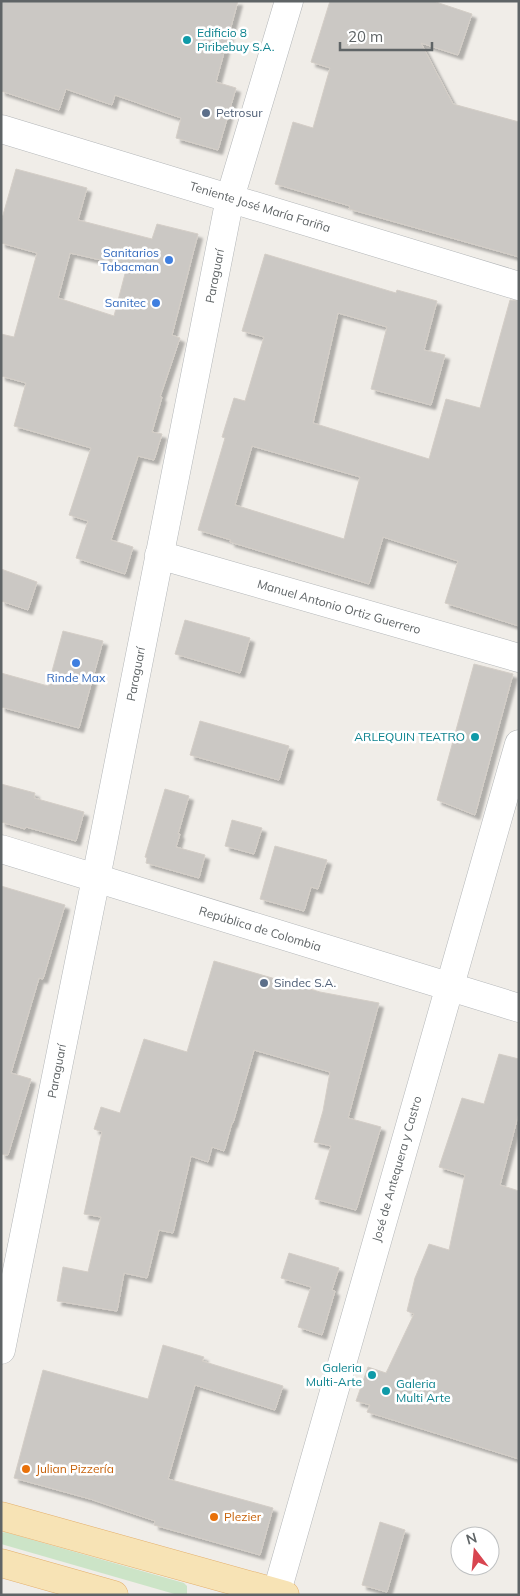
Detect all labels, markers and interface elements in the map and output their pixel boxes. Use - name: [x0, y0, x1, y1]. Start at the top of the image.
- scale bar: [340, 20, 432, 52]
- place label: Edificio 8 Piribebuy S.A.: [197, 25, 274, 54]
- text: 20 m: [348, 27, 383, 46]
- marker: Edificio 8 Piribebuy S.A.: [181, 34, 193, 46]
- place label: Petrosur: [216, 105, 263, 120]
- marker: Petrosur: [200, 107, 212, 119]
- street label: Teniente José María Fariña: [188, 178, 332, 235]
- place label: Sanitarios Tabacman: [100, 245, 159, 274]
- street label: Paraguarí: [202, 246, 227, 304]
- marker: Sanitarios Tabacman: [163, 254, 175, 266]
- place label: Sanitec: [105, 295, 146, 310]
- marker: Sanitec: [150, 297, 162, 309]
- street label: Manuel Antonio Ortiz Guerrero: [256, 576, 423, 637]
- street label: Paraguarí: [123, 644, 148, 702]
- marker: Rinde Max: [70, 657, 82, 669]
- place label: Rinde Max: [47, 670, 106, 685]
- place label: ARLEQUIN TEATRO: [354, 729, 465, 744]
- marker: ARLEQUIN TEATRO: [469, 731, 481, 743]
- street label: República de Colombia: [197, 903, 323, 954]
- place label: Sindec S.A.: [274, 975, 336, 990]
- marker: Sindec S.A.: [258, 977, 270, 989]
- street label: Paraguarí: [44, 1041, 69, 1099]
- street label: José de Antequera y Castro: [368, 1094, 425, 1244]
- place label: Galeria Multi-Arte: [306, 1360, 362, 1389]
- marker: Galeria Multi-Arte: [366, 1369, 378, 1381]
- place label: Galeria Multi Arte: [396, 1376, 450, 1405]
- marker: Galeria Multi Arte: [380, 1385, 392, 1397]
- place label: Julian Pizzería: [36, 1461, 114, 1476]
- marker: Julian Pizzería: [20, 1463, 32, 1475]
- place label: Plezier: [224, 1509, 262, 1524]
- marker: Plezier: [208, 1511, 220, 1523]
- north arrow: [450, 1526, 500, 1576]
- text: N: [464, 1528, 479, 1549]

